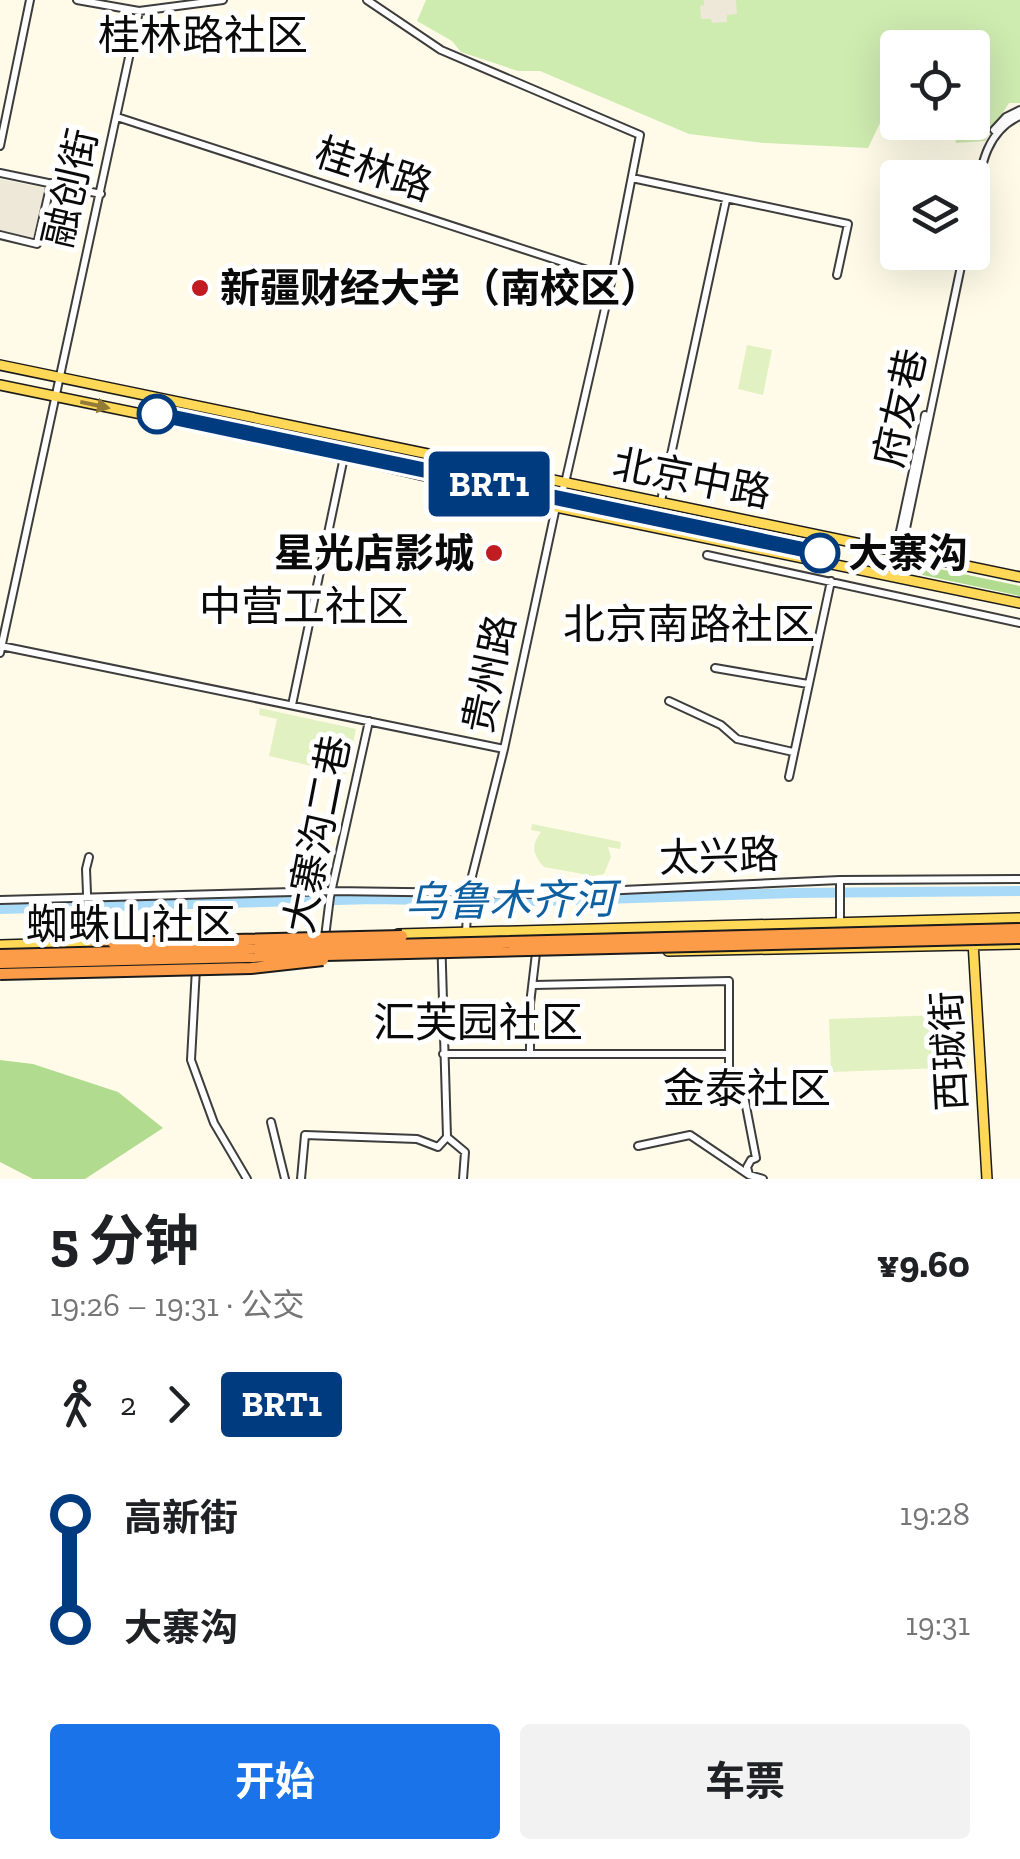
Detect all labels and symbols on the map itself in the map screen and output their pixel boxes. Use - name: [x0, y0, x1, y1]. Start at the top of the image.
- district label: 桂林路社区: [98, 10, 308, 61]
- street label: 融创街: [33, 124, 107, 252]
- street label: 桂林路: [310, 128, 438, 210]
- place label: 新疆财经大学（南校区）: [220, 264, 660, 312]
- marker: 新疆财经大学（南校区）: [189, 277, 211, 299]
- street label: 府友巷: [864, 344, 936, 472]
- unlabelled marker: [138, 395, 176, 433]
- one-way arrow: [80, 398, 111, 414]
- street label: 北京中路: [609, 439, 775, 517]
- line badge: BRT1: [419, 452, 559, 516]
- place label: 星光店影城: [274, 529, 474, 577]
- place label: 大寨沟: [848, 529, 968, 577]
- marker: 大寨沟: [801, 534, 839, 572]
- marker: 星光店影城: [483, 542, 505, 564]
- district label: 中营工社区: [199, 581, 409, 632]
- district label: 北京南路社区: [563, 599, 815, 650]
- street label: 贵州路: [453, 610, 525, 738]
- street label: 大寨沟二巷: [274, 731, 360, 937]
- street label: 太兴路: [658, 830, 780, 882]
- water label: 乌鲁木齐河: [405, 873, 622, 928]
- district label: 蜘蛛山社区: [26, 899, 236, 950]
- street label: 西珹街: [922, 990, 976, 1112]
- district label: 汇芙园社区: [373, 997, 583, 1048]
- district label: 金泰社区: [663, 1063, 831, 1114]

